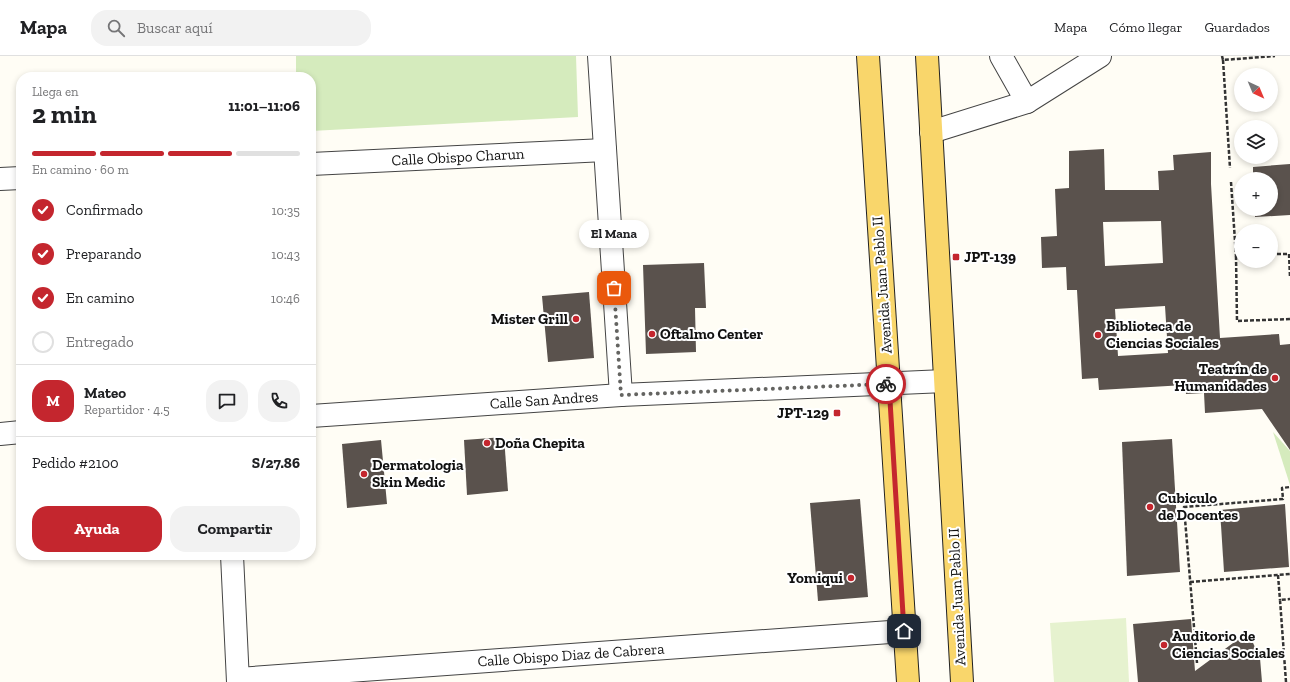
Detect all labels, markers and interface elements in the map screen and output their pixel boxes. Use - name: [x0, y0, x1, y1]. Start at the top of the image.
- search box: [91, 10, 371, 46]
- text: Mapa: [20, 16, 67, 39]
- icon: search: [105, 17, 127, 39]
- text: Buscar aquí: [137, 19, 213, 37]
- text: Mapa: [1054, 19, 1087, 36]
- text: Cómo llegar: [1109, 19, 1182, 36]
- text: Guardados: [1204, 19, 1270, 36]
- north arrow: [1234, 68, 1278, 112]
- map controls: [1234, 68, 1278, 268]
- text: Llega en: [32, 84, 79, 99]
- text: 11:01–11:06: [228, 97, 300, 115]
- text: 2 min: [32, 98, 97, 130]
- button: layers: [1234, 120, 1278, 164]
- street label: Calle Obispo Charun: [391, 145, 525, 169]
- text: En camino · 60 m: [32, 162, 129, 177]
- button: +: [1234, 172, 1278, 216]
- icon: check: [32, 199, 54, 221]
- text: Confirmado: [66, 201, 143, 219]
- text: 10:35: [272, 203, 300, 218]
- street label: Avenida Juan Pablo II: [868, 216, 896, 354]
- callout: El Mana: [579, 220, 649, 248]
- button: −: [1234, 224, 1278, 268]
- text: El Mana: [591, 226, 637, 241]
- icon: check: [32, 243, 54, 265]
- text: Preparando: [66, 245, 142, 263]
- text: 10:43: [271, 247, 300, 262]
- place label: JPT-139: [964, 248, 1016, 266]
- marker: JPT-139: [951, 252, 961, 262]
- pin: [597, 271, 631, 305]
- icon: bag: [603, 277, 625, 299]
- icon: check: [32, 287, 54, 309]
- text: En camino: [66, 289, 134, 307]
- text: 10:46: [271, 291, 300, 306]
- place label: Mister Grill: [491, 310, 568, 328]
- marker: Mister Grill: [571, 314, 581, 324]
- place label: Biblioteca de Ciencias Sociales: [1106, 317, 1219, 352]
- place label: Oftalmo Center: [660, 325, 763, 343]
- marker: Oftalmo Center: [647, 329, 657, 339]
- marker: Biblioteca de Ciencias Sociales: [1093, 330, 1103, 340]
- text: Entregado: [66, 333, 134, 351]
- place label: Teatrín de Humanidades: [1174, 360, 1267, 395]
- courier: [866, 364, 906, 404]
- icon: bike: [875, 373, 897, 395]
- marker: Teatrín de Humanidades: [1270, 373, 1280, 383]
- button: chat: [206, 380, 248, 422]
- button: phone: [258, 380, 300, 422]
- text: Mateo: [84, 384, 126, 402]
- street label: Calle San Andres: [489, 387, 599, 413]
- text: M: [46, 392, 60, 410]
- text: Repartidor · 4.5: [84, 402, 170, 417]
- place label: JPT-129: [777, 404, 829, 422]
- marker: JPT-129: [832, 408, 842, 418]
- place label: Doña Chepita: [495, 434, 585, 452]
- marker: Doña Chepita: [482, 438, 492, 448]
- text: Pedido #2100: [32, 454, 119, 472]
- text: S/27.86: [252, 454, 300, 472]
- place label: Dermatologia Skin Medic: [372, 456, 464, 491]
- marker: Dermatologia Skin Medic: [359, 469, 369, 479]
- place label: Cubiculo de Docentes: [1158, 489, 1238, 524]
- marker: Cubiculo de Docentes: [1145, 502, 1155, 512]
- button: Ayuda: [32, 506, 162, 552]
- button: Compartir: [170, 506, 300, 552]
- street label: Avenida Juan Pablo II: [944, 528, 970, 666]
- place label: Yomiqui: [787, 569, 844, 587]
- marker: Yomiqui: [846, 573, 856, 583]
- pin: [887, 614, 921, 648]
- icon: home: [893, 620, 915, 642]
- place label: Auditorio de Ciencias Sociales: [1172, 627, 1285, 662]
- street label: Calle Obispo Diaz de Cabrera: [477, 639, 665, 671]
- marker: Auditorio de Ciencias Sociales: [1159, 640, 1169, 650]

